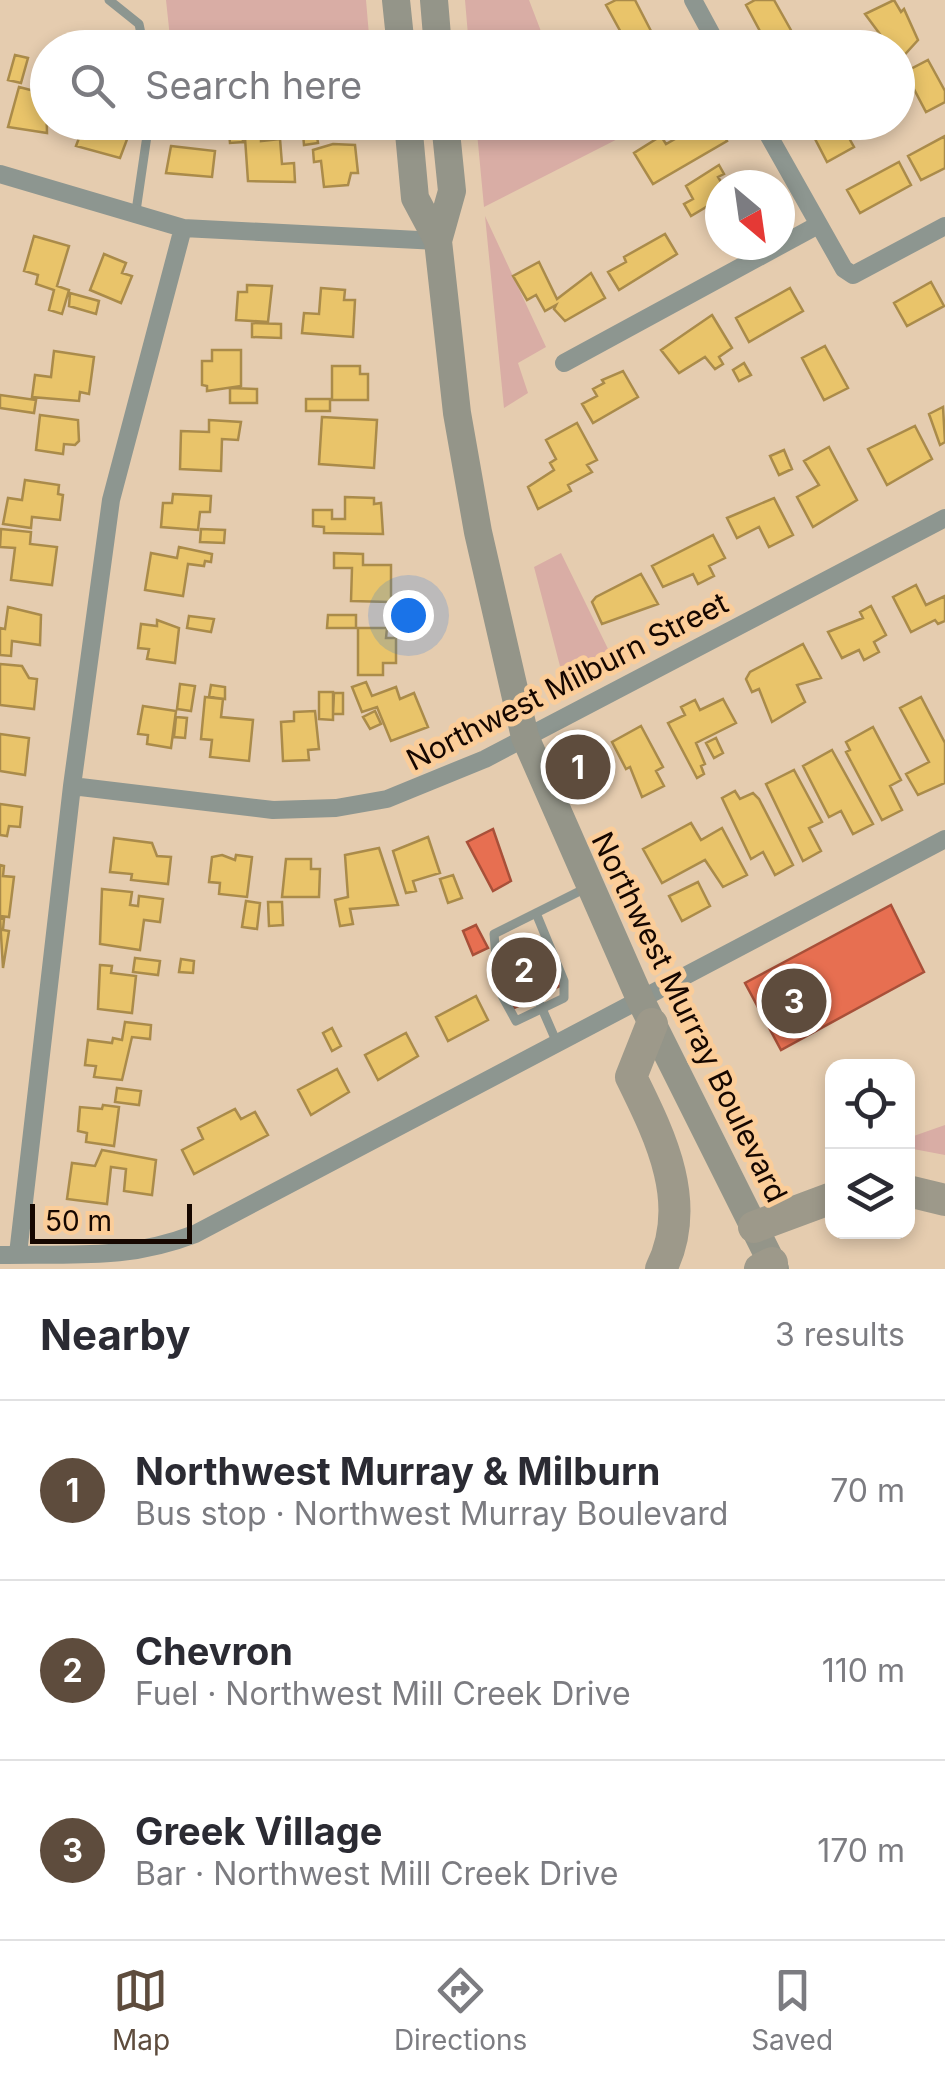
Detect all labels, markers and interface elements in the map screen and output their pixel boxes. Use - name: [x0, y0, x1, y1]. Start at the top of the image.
- search box: [30, 30, 915, 140]
- icon: search: [65, 58, 120, 113]
- text: Search here: [145, 62, 362, 108]
- north arrow: [705, 170, 795, 260]
- street label: Northwest Milburn Street: [400, 584, 734, 778]
- your location: [383, 590, 434, 641]
- pin: 1: [546, 730, 610, 804]
- street label: Northwest Murray Boulevard: [585, 826, 795, 1208]
- pin: 2: [492, 932, 556, 1008]
- pin: 3: [762, 964, 826, 1038]
- map controls: [825, 1059, 915, 1239]
- button: locate: [825, 1059, 915, 1149]
- button: layers: [825, 1149, 915, 1239]
- scale bar: [30, 1199, 192, 1244]
- text: 50 m: [45, 1204, 112, 1238]
- text: Nearby: [40, 1309, 191, 1360]
- text: 3 results: [775, 1315, 905, 1354]
- text: Northwest Murray & Milburn: [135, 1448, 660, 1494]
- text: 1: [66, 1471, 79, 1510]
- text: 70 m: [830, 1471, 905, 1510]
- text: Bus stop · Northwest Murray Boulevard: [135, 1494, 728, 1533]
- text: Chevron: [135, 1628, 293, 1674]
- text: 2: [62, 1651, 83, 1690]
- text: 110 m: [822, 1651, 905, 1690]
- text: Fuel · Northwest Mill Creek Drive: [135, 1674, 631, 1713]
- text: Greek Village: [135, 1808, 382, 1854]
- text: 3: [62, 1831, 83, 1870]
- text: 170 m: [817, 1831, 905, 1870]
- text: Bar · Northwest Mill Creek Drive: [135, 1854, 618, 1893]
- tab: Map: [112, 1963, 170, 2057]
- tab: Directions: [394, 1963, 527, 2057]
- tab: Saved: [751, 1963, 833, 2057]

